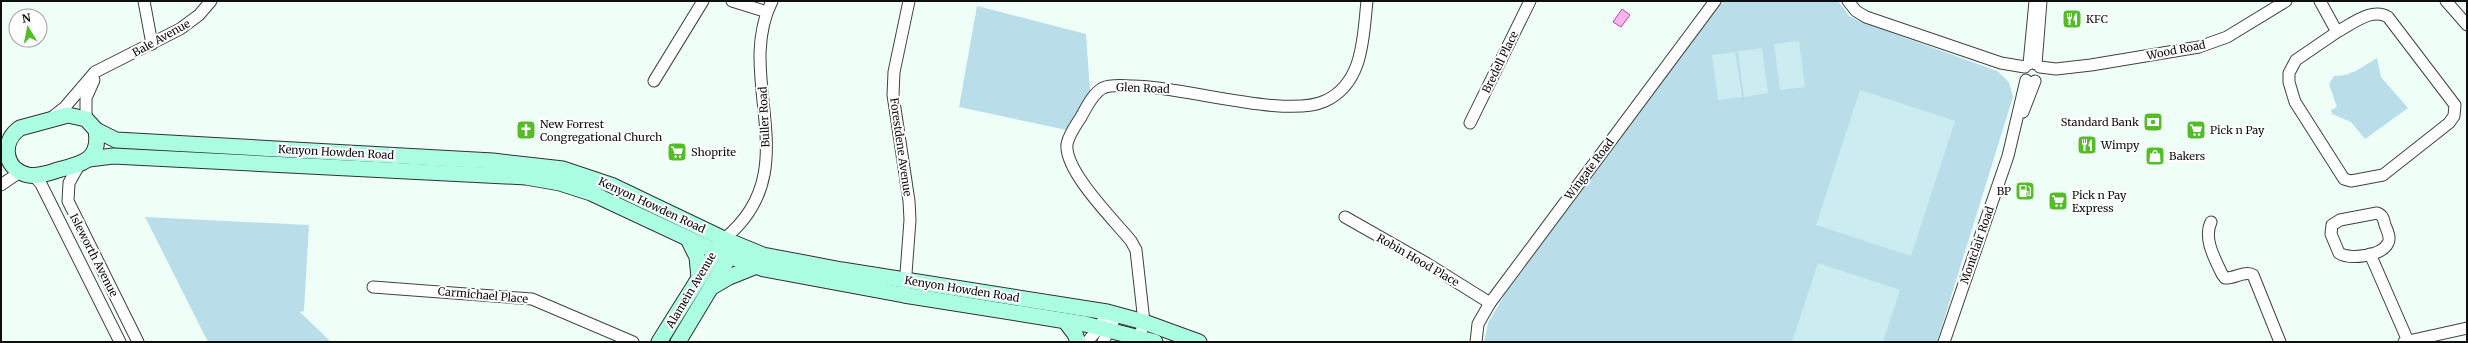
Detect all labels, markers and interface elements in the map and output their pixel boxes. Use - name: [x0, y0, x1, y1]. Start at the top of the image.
- north arrow: [8, 8, 48, 48]
- restaurant icon: KFC: [2061, 8, 2083, 30]
- text: N: [21, 10, 32, 26]
- place label: KFC: [2086, 12, 2108, 26]
- street label: Bale Avenue: [130, 16, 193, 60]
- street label: Bredell Place: [1479, 28, 1521, 95]
- street label: Wood Road: [2144, 37, 2207, 63]
- street label: Glen Road: [1116, 80, 1170, 96]
- street label: Buller Road: [755, 86, 773, 148]
- street label: Forestdene Avenue: [887, 97, 915, 197]
- bank icon: Standard Bank: [2142, 111, 2164, 133]
- place label: Standard Bank: [2061, 115, 2139, 129]
- place label: New Forrest Congregational Church: [540, 117, 663, 144]
- church icon: New Forrest Congregational Church: [515, 119, 537, 141]
- supermarket icon: Pick n Pay: [2185, 119, 2207, 141]
- place label: Pick n Pay: [2210, 123, 2265, 137]
- restaurant icon: Wimpy: [2076, 134, 2098, 156]
- street label: Wingate Road: [1561, 135, 1617, 203]
- place label: Wimpy: [2100, 138, 2140, 152]
- supermarket icon: Shoprite: [666, 141, 688, 163]
- street label: Kenyon Howden Road: [278, 142, 395, 162]
- place label: Shoprite: [691, 145, 736, 159]
- shop icon: Bakers: [2144, 145, 2166, 167]
- place label: Bakers: [2169, 149, 2205, 163]
- street label: Kenyon Howden Road: [596, 174, 708, 236]
- fuel station icon: BP: [2014, 180, 2036, 202]
- place label: BP: [1997, 184, 2011, 198]
- place label: Pick n Pay Express: [2072, 188, 2127, 215]
- supermarket icon: Pick n Pay Express: [2047, 190, 2069, 212]
- street label: Montclair Road: [1957, 204, 1997, 286]
- street label: Isleworth Avenue: [67, 211, 121, 299]
- street label: Robin Hood Place: [1374, 231, 1462, 289]
- street label: Alamein Avenue: [662, 249, 719, 331]
- street label: Kenyon Howden Road: [903, 273, 1021, 305]
- street label: Carmichael Place: [437, 284, 529, 306]

